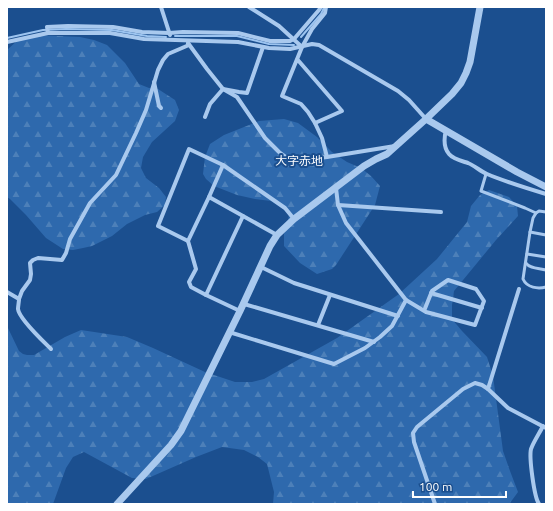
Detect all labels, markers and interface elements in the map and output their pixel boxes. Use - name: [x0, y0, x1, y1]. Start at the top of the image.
- district label: 大字赤地: [275, 154, 323, 167]
- scale bar: [413, 473, 506, 499]
- text: 100 m: [419, 480, 452, 493]

